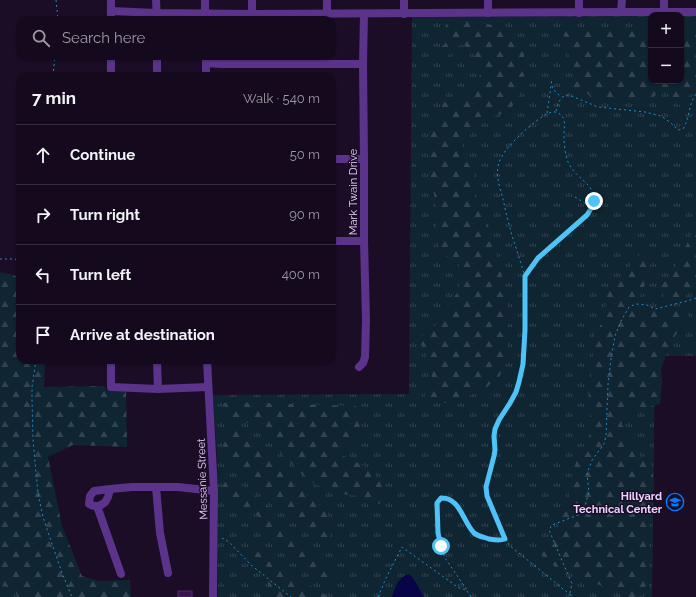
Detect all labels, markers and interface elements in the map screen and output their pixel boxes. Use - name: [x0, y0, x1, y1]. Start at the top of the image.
- map controls: [648, 12, 684, 84]
- button: +: [648, 12, 684, 48]
- search box: [16, 16, 336, 60]
- icon: search: [30, 27, 52, 49]
- text: Search here: [62, 29, 145, 47]
- button: −: [648, 48, 684, 84]
- text: 7 min: [32, 88, 76, 108]
- text: Walk · 540 m: [243, 91, 320, 106]
- icon: ahead: [32, 144, 54, 166]
- text: Continue: [70, 146, 135, 164]
- text: 50 m: [290, 147, 320, 162]
- street label: Mark Twain Drive: [347, 148, 360, 235]
- route end: [585, 192, 603, 210]
- icon: right: [32, 204, 54, 226]
- text: Turn right: [70, 206, 140, 224]
- text: 90 m: [289, 207, 320, 222]
- icon: left: [32, 264, 54, 286]
- text: Turn left: [70, 266, 131, 284]
- text: 400 m: [282, 267, 320, 282]
- icon: arrive: [32, 324, 54, 346]
- text: Arrive at destination: [70, 326, 215, 344]
- street label: Messanie Street: [195, 438, 210, 520]
- place label: Hillyard Technical Center: [573, 490, 663, 516]
- school or university icon: Hillyard Technical Center: [665, 492, 685, 512]
- route start: [432, 537, 450, 555]

